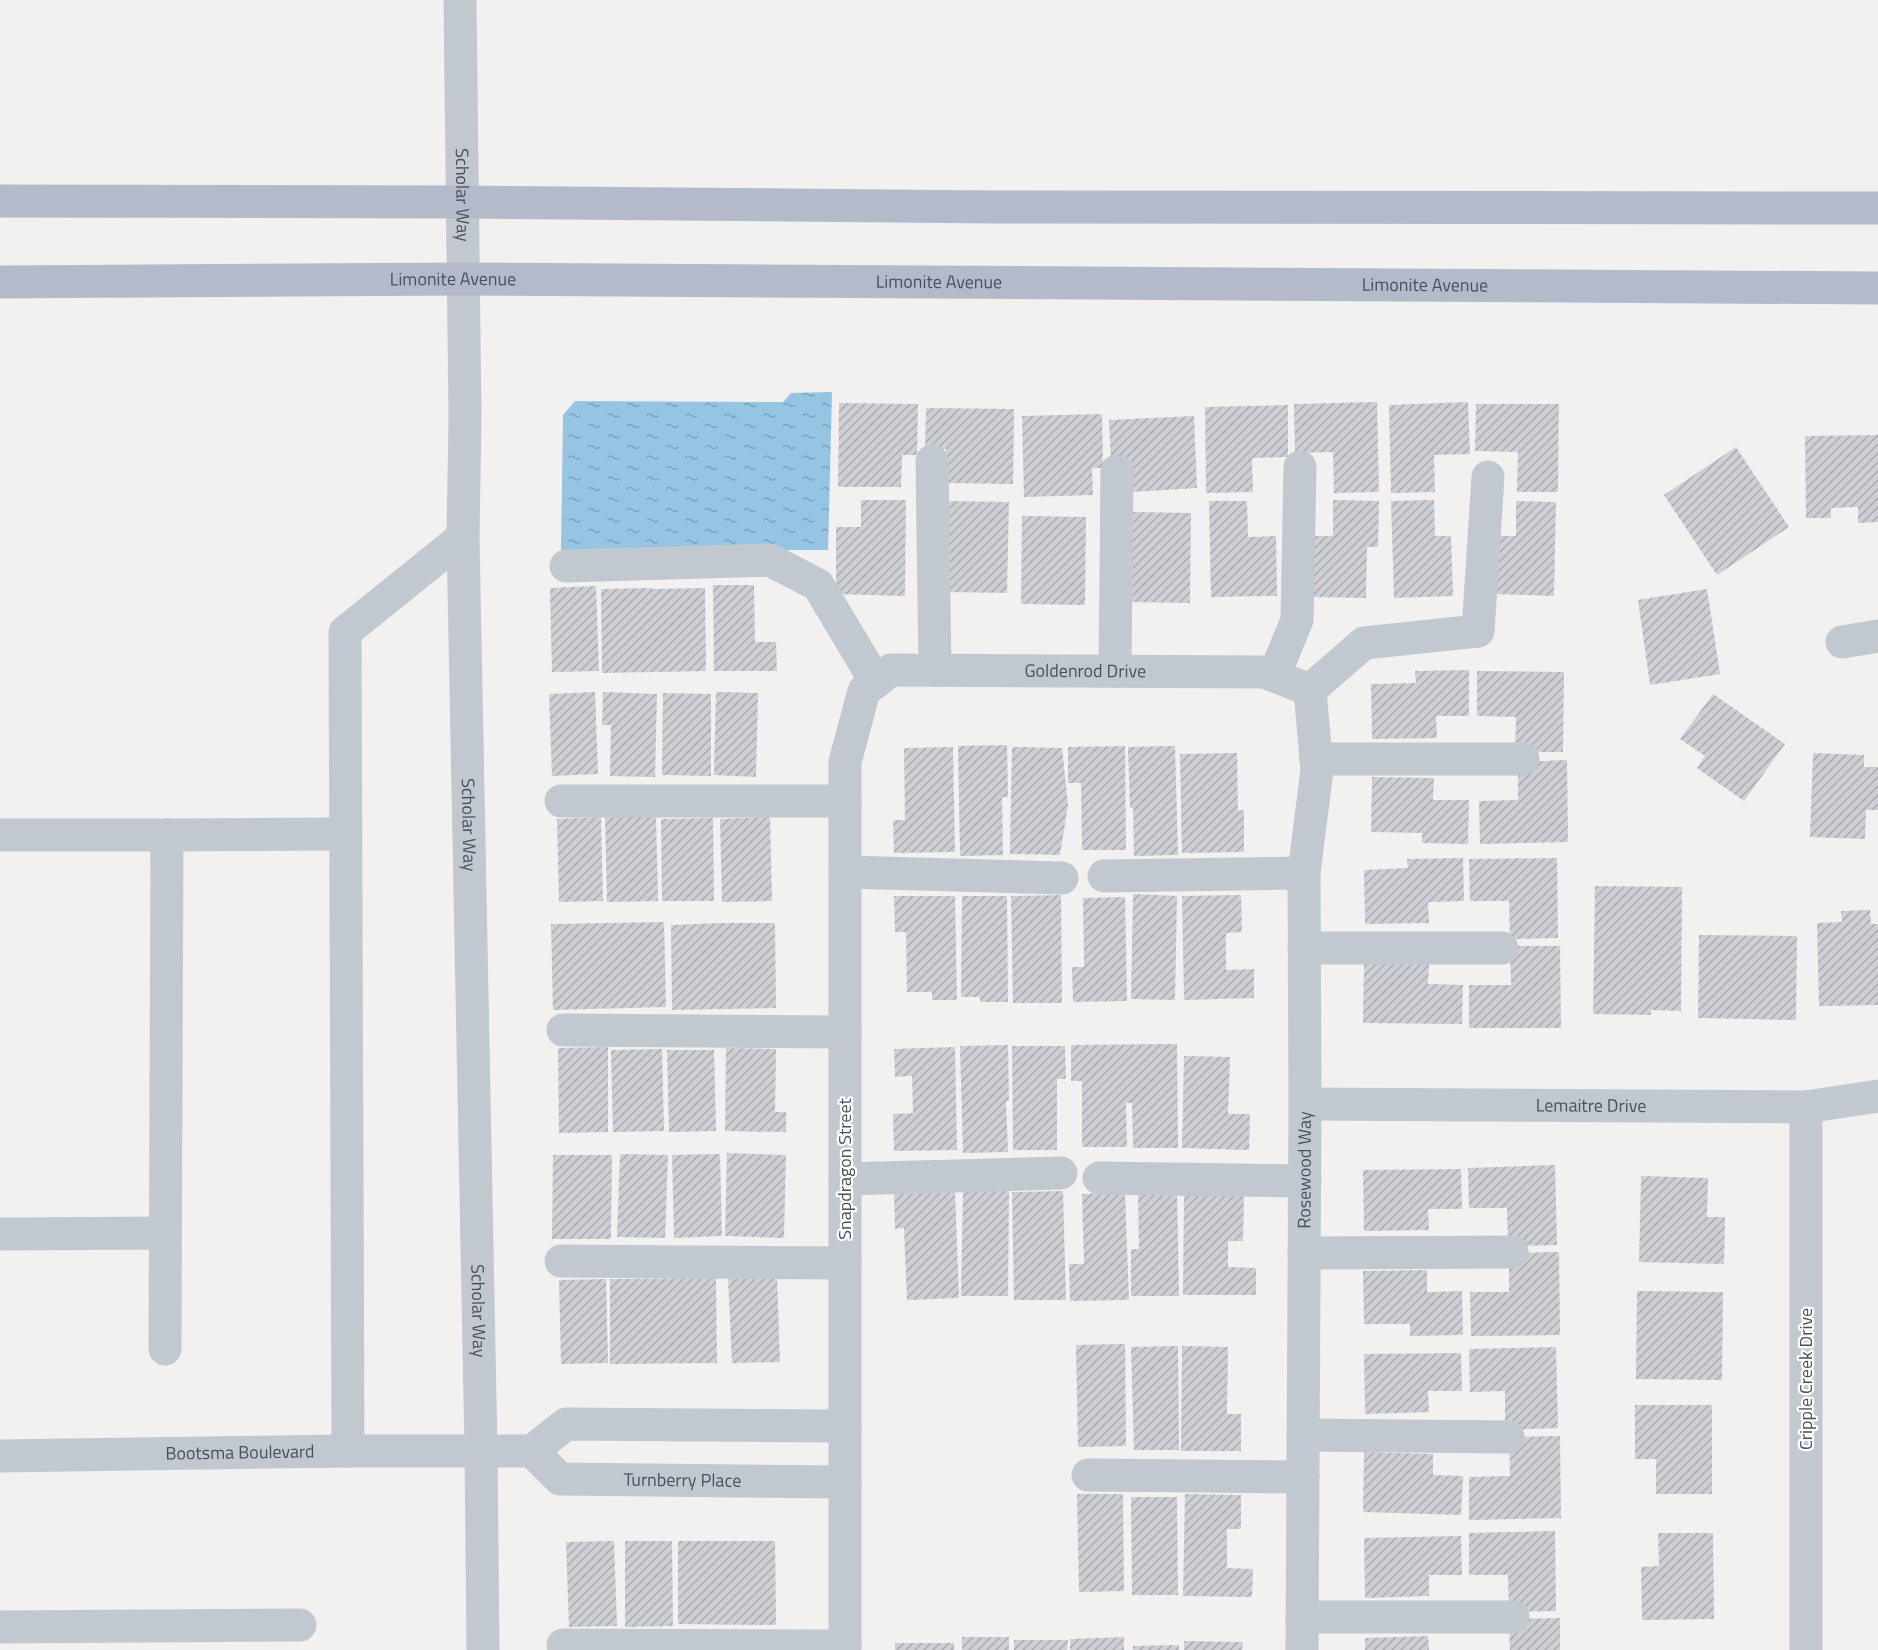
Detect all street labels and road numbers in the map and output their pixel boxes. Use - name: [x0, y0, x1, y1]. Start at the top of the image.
- street label: Scholar Way: [449, 148, 477, 242]
- street label: Limonite Avenue: [390, 265, 516, 292]
- street label: Limonite Avenue: [876, 268, 1002, 295]
- street label: Limonite Avenue: [1362, 271, 1488, 299]
- street label: Goldenrod Drive: [1024, 657, 1146, 684]
- street label: Scholar Way: [455, 778, 484, 872]
- street label: Lemaitre Drive: [1536, 1091, 1646, 1119]
- street label: Snapdragon Street: [831, 1098, 858, 1240]
- street label: Rosewood Way: [1290, 1111, 1318, 1229]
- street label: Scholar Way: [464, 1264, 493, 1358]
- street label: Cripple Creek Drive: [1792, 1308, 1819, 1450]
- street label: Bootsma Boulevard: [165, 1437, 315, 1467]
- street label: Turnberry Place: [623, 1466, 741, 1494]

